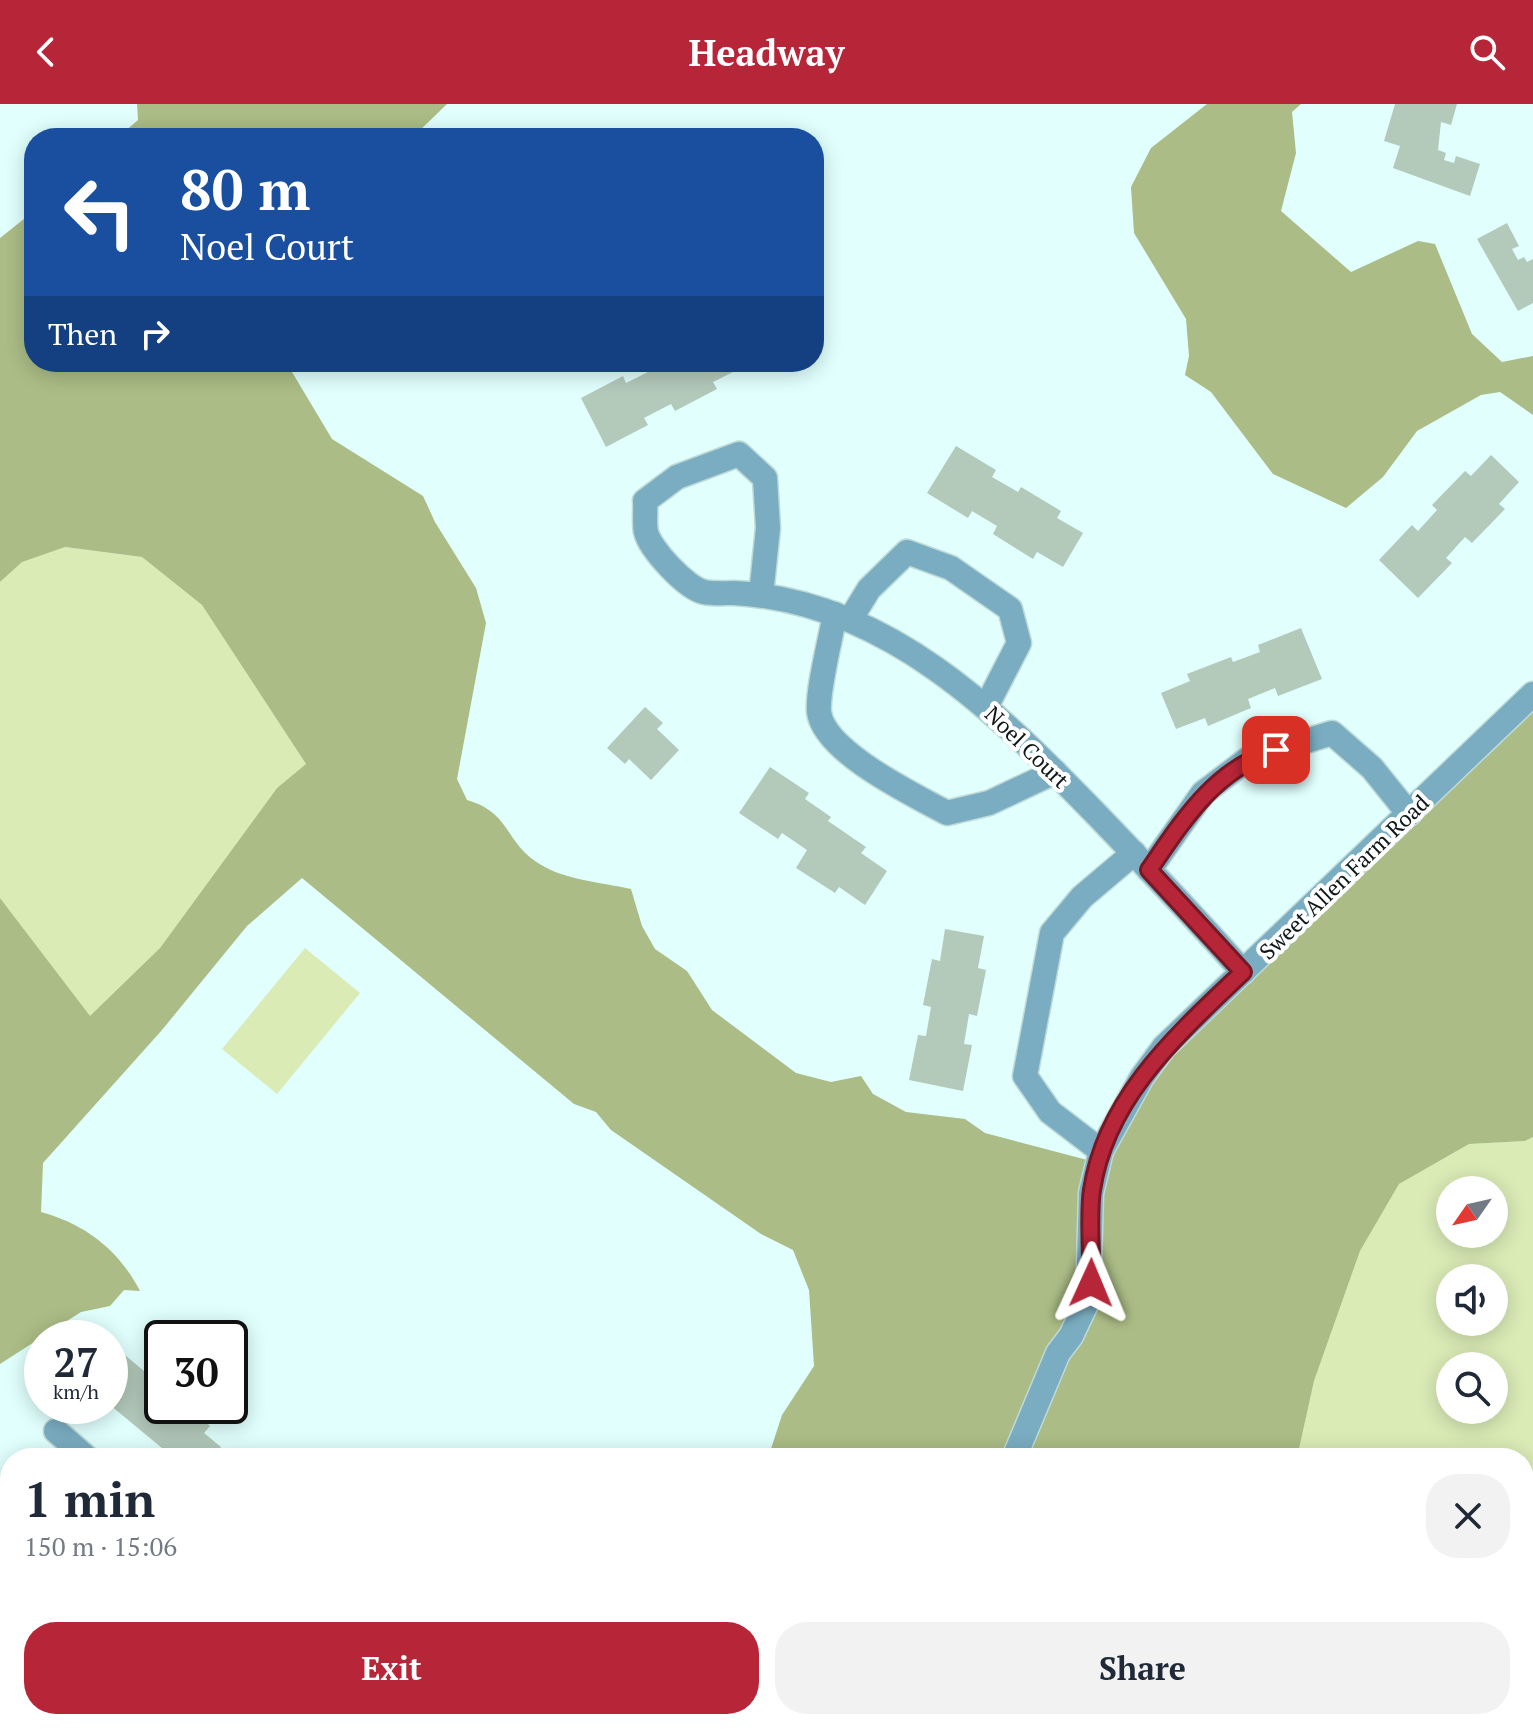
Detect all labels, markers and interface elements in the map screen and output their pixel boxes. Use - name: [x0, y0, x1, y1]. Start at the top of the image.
- text: Headway: [689, 29, 844, 76]
- icon: back: [24, 30, 68, 74]
- icon: search: [1465, 30, 1509, 74]
- text: 80 m: [180, 152, 310, 226]
- icon: left: [48, 160, 152, 264]
- text: Noel Court: [180, 223, 354, 270]
- icon: right: [133, 312, 177, 356]
- text: Then: [48, 314, 117, 354]
- street label: Noel Court: [979, 699, 1076, 794]
- pin: [1242, 716, 1310, 784]
- icon: arrive: [1254, 728, 1298, 772]
- street label: Sweet Allen Farm Road: [1252, 788, 1435, 965]
- north arrow: [1436, 1176, 1508, 1248]
- map controls: [1436, 1176, 1508, 1424]
- position arrow: [1049, 1241, 1133, 1325]
- button: sound: [1436, 1264, 1508, 1336]
- speed limit sign: 30: [144, 1320, 248, 1424]
- text: 27: [53, 1335, 99, 1388]
- button: search: [1436, 1352, 1508, 1424]
- text: km/h: [53, 1378, 99, 1405]
- text: 1 min: [24, 1467, 155, 1531]
- button: close: [1426, 1474, 1510, 1558]
- text: 150 m · 15:06: [24, 1529, 177, 1563]
- button: Exit: [24, 1622, 759, 1714]
- button: Share: [775, 1622, 1510, 1714]

